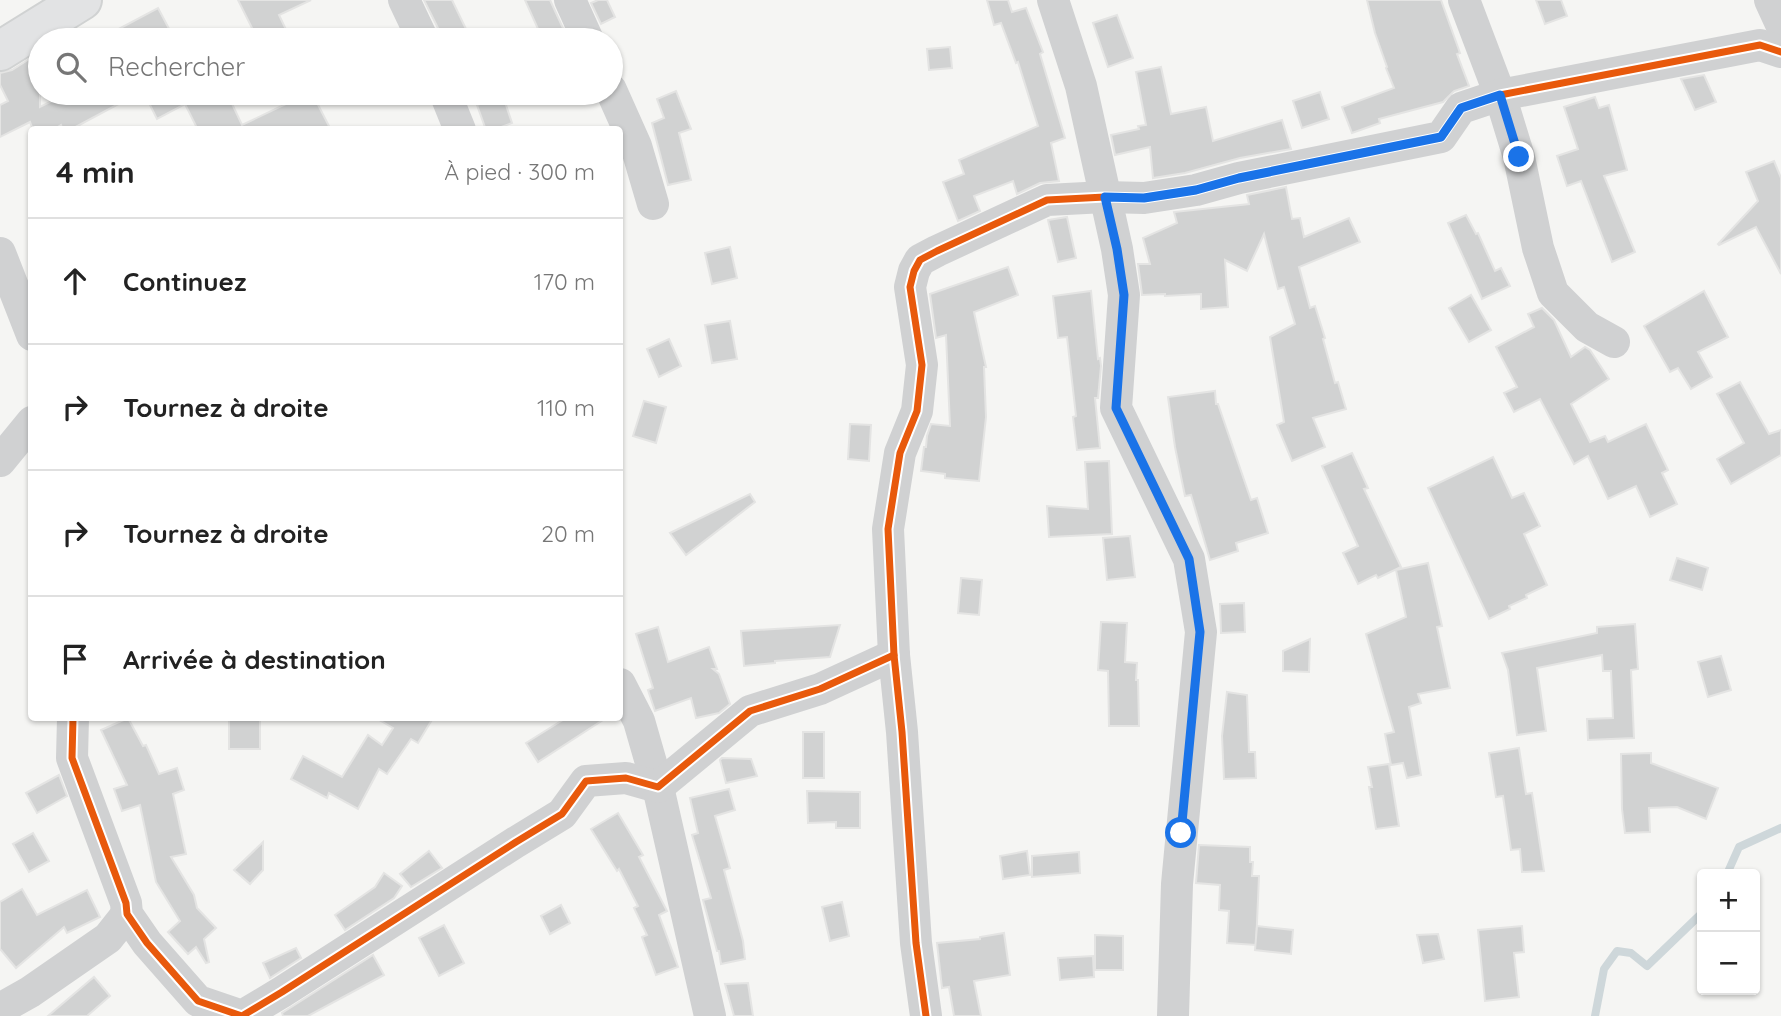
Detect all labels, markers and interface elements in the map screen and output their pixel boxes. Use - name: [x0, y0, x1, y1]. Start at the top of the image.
- search box: [28, 28, 623, 105]
- icon: search: [52, 48, 90, 86]
- text: Rechercher: [108, 50, 245, 83]
- route end: [1503, 141, 1534, 172]
- text: 4 min: [56, 153, 135, 191]
- text: À pied · 300 m: [444, 157, 595, 186]
- icon: ahead: [56, 262, 94, 300]
- text: Continuez: [123, 265, 246, 298]
- text: 170 m: [534, 267, 595, 296]
- icon: right: [56, 388, 94, 426]
- text: Tournez à droite: [123, 391, 328, 424]
- text: 110 m: [537, 393, 595, 422]
- icon: right: [56, 514, 94, 552]
- text: Tournez à droite: [123, 517, 328, 550]
- text: 20 m: [541, 519, 595, 548]
- icon: arrive: [56, 640, 94, 678]
- text: Arrivée à destination: [123, 643, 386, 676]
- route start: [1165, 817, 1196, 848]
- map controls: [1697, 869, 1760, 995]
- button: +: [1697, 869, 1760, 932]
- button: −: [1697, 932, 1760, 995]

